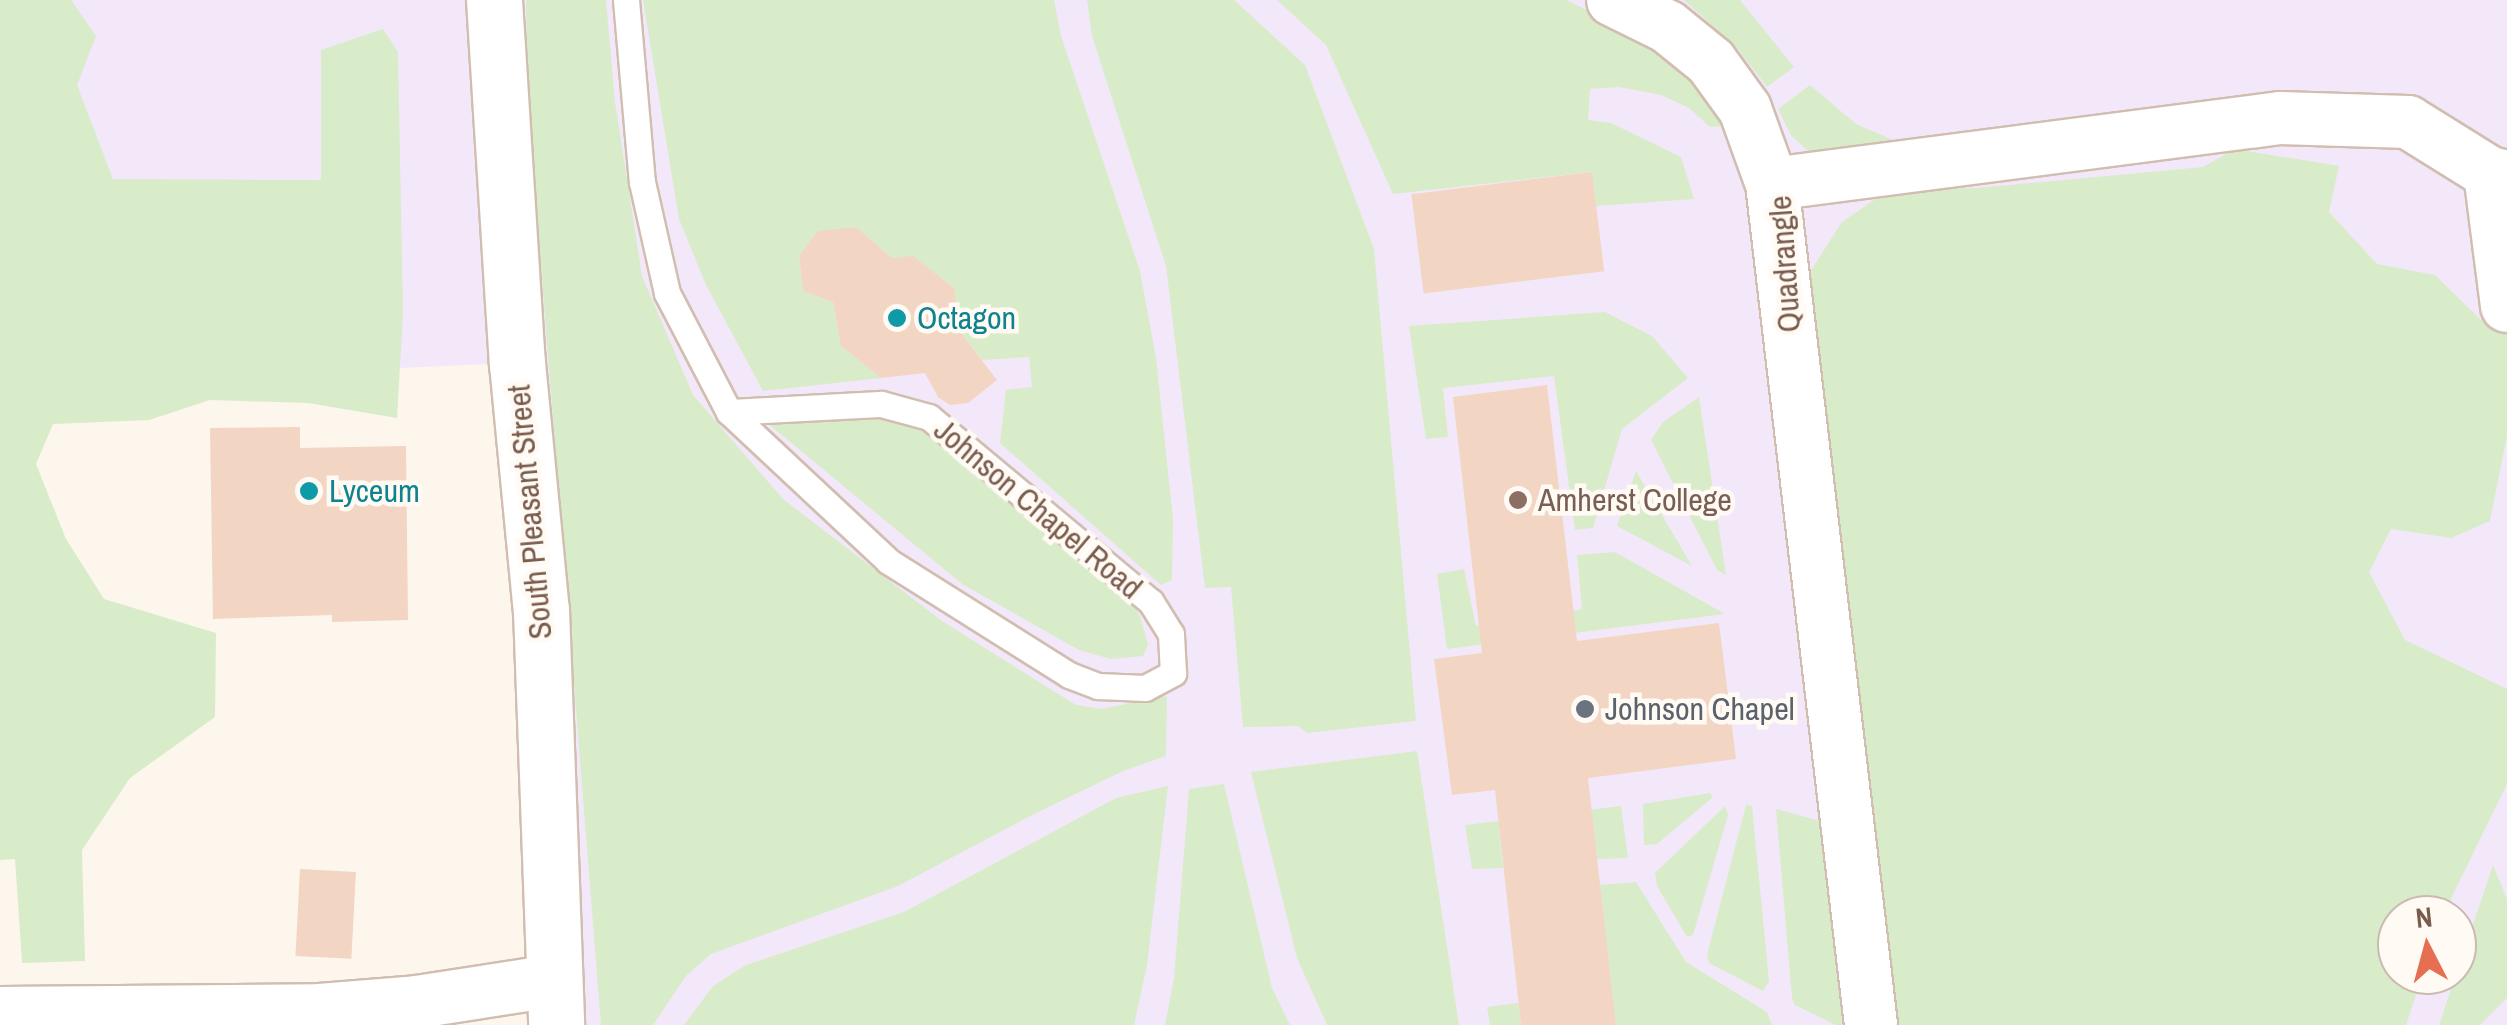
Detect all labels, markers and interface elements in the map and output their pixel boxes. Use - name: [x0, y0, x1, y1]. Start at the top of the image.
- street label: Quadrangle: [1761, 194, 1809, 334]
- place label: Octagon: [917, 299, 1016, 337]
- marker: Octagon: [886, 307, 908, 329]
- street label: South Pleasant Street: [500, 383, 560, 641]
- street label: Johnson Chapel Road: [926, 411, 1150, 607]
- place label: Lyceum: [329, 472, 420, 510]
- marker: Lyceum: [298, 480, 320, 502]
- place label: Amherst College: [1538, 481, 1732, 519]
- marker: Amherst College: [1507, 489, 1529, 511]
- place label: Johnson Chapel: [1605, 690, 1795, 728]
- marker: Johnson Chapel: [1574, 698, 1596, 720]
- north arrow: [2377, 895, 2477, 995]
- text: N: [2414, 897, 2434, 937]

